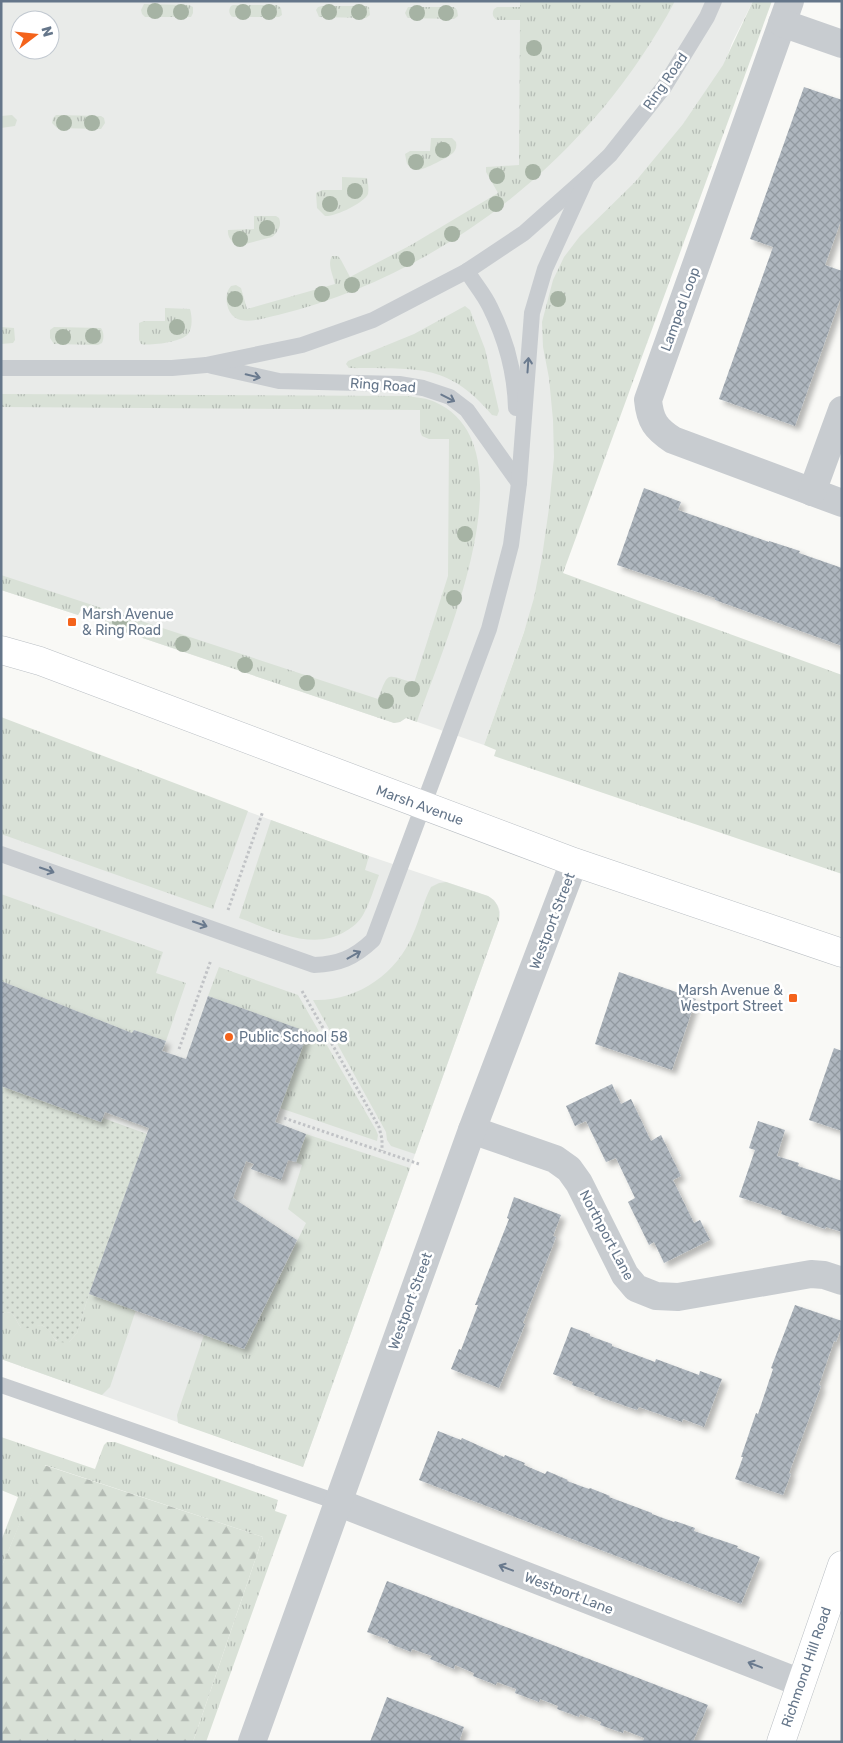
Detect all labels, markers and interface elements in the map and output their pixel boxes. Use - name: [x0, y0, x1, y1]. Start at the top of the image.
- north arrow: [10, 10, 60, 60]
- text: N: [37, 24, 57, 39]
- street label: Ring Road: [640, 49, 691, 113]
- street label: Lamped Loop: [657, 265, 704, 353]
- one-way arrow: [524, 357, 533, 373]
- one-way arrow: [245, 372, 261, 381]
- street label: Ring Road: [349, 375, 416, 396]
- one-way arrow: [440, 393, 455, 403]
- place label: Marsh Avenue & Ring Road: [82, 606, 174, 639]
- marker: Marsh Avenue & Ring Road: [66, 616, 78, 628]
- street label: Marsh Avenue: [374, 782, 466, 829]
- one-way arrow: [39, 866, 54, 875]
- street label: Westport Street: [526, 870, 579, 972]
- one-way arrow: [192, 920, 208, 929]
- one-way arrow: [346, 950, 361, 959]
- place label: Marsh Avenue & Westport Street: [678, 982, 784, 1015]
- marker: Marsh Avenue & Westport Street: [787, 992, 799, 1004]
- place label: Public School 58: [239, 1029, 348, 1046]
- marker: Public School 58: [223, 1031, 235, 1043]
- street label: Northport Lane: [576, 1187, 638, 1283]
- street label: Westport Street: [385, 1250, 436, 1352]
- one-way arrow: [499, 1563, 514, 1572]
- street label: Westport Lane: [522, 1569, 616, 1618]
- street label: Richmond Hill Road: [778, 1605, 835, 1730]
- one-way arrow: [748, 1660, 764, 1669]

